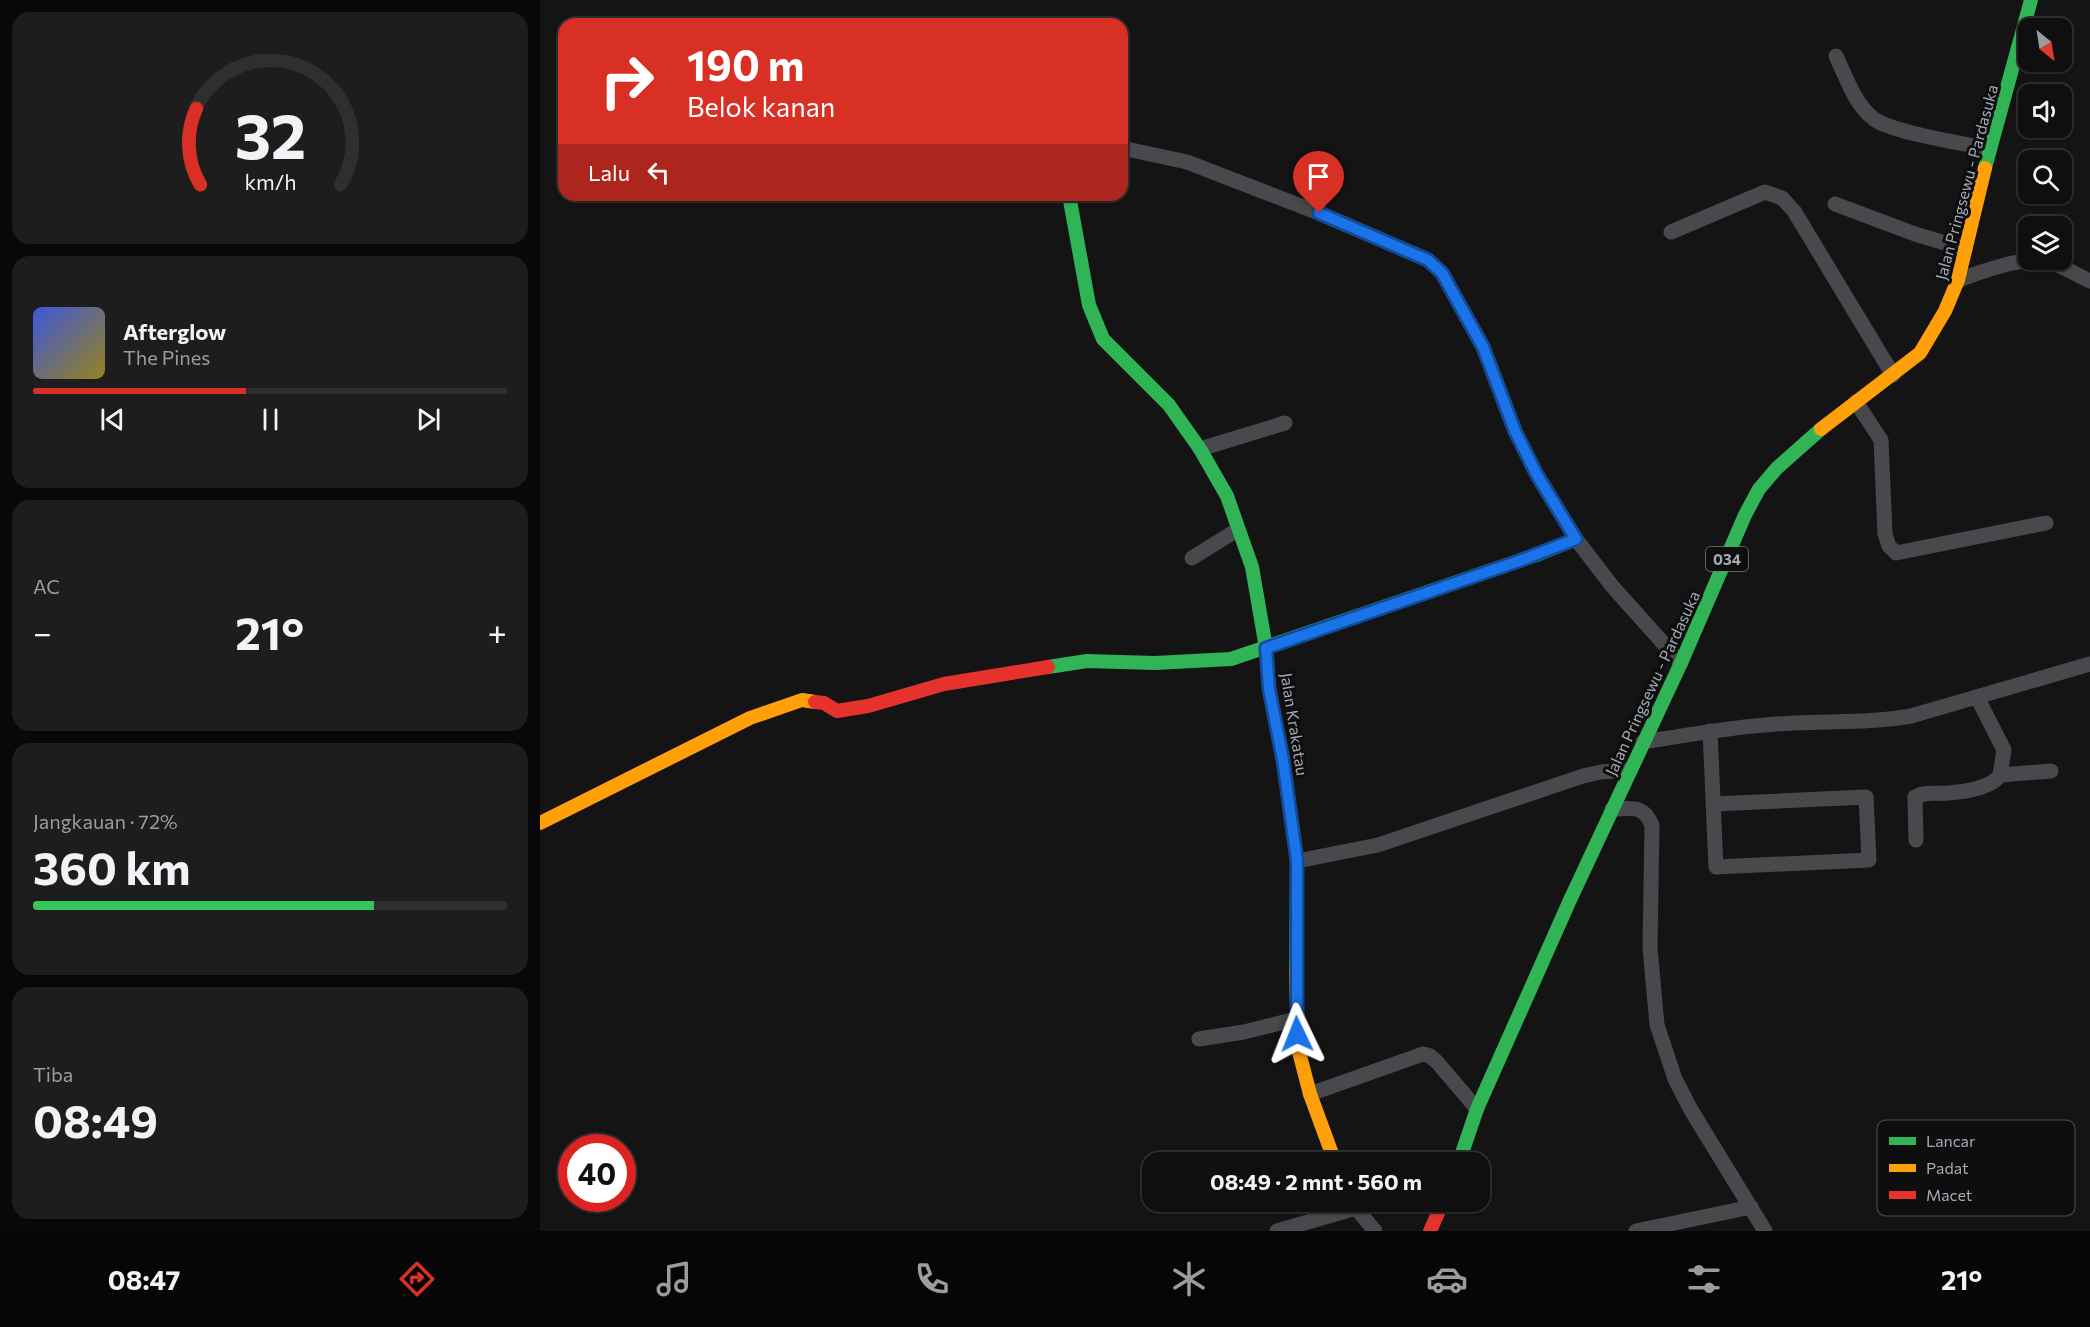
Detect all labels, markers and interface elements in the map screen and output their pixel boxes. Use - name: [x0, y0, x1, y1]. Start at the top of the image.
- north arrow: [2018, 18, 2072, 72]
- map controls: [2018, 18, 2072, 270]
- text: 190 m: [687, 38, 805, 90]
- icon: right: [588, 42, 666, 120]
- street label: Jalan Pringsewu - Pardasuka: [1931, 82, 2001, 282]
- button: sound: [2018, 84, 2072, 138]
- text: Belok kanan: [687, 90, 835, 123]
- text: 32: [234, 96, 306, 172]
- button: search: [2018, 150, 2072, 204]
- pin: [1293, 151, 1344, 213]
- icon: left: [642, 156, 675, 189]
- text: Lalu: [588, 159, 630, 186]
- icon: arrive: [1302, 160, 1335, 193]
- text: km/h: [244, 168, 296, 194]
- button: layers: [2018, 216, 2072, 270]
- text: Afterglow: [123, 318, 226, 345]
- text: The Pines: [123, 345, 210, 369]
- icon: previous: [96, 403, 129, 436]
- icon: pause: [254, 403, 287, 436]
- icon: next: [412, 403, 445, 436]
- road number: 034: [1706, 547, 1748, 571]
- text: AC: [33, 574, 60, 598]
- street label: Jalan Pringsewu - Pardasuka: [1601, 588, 1703, 778]
- text: 21°: [235, 604, 304, 659]
- text: −: [33, 611, 52, 652]
- text: +: [488, 611, 507, 652]
- street label: Jalan Krakatau: [1277, 671, 1313, 777]
- text: Jangkauan · 72%: [33, 809, 178, 833]
- text: 360 km: [33, 839, 191, 894]
- position arrow: [1265, 1002, 1329, 1066]
- text: Tiba: [33, 1062, 73, 1086]
- text: 08:49: [33, 1092, 158, 1147]
- legend: [1877, 1120, 2075, 1216]
- text: Lancar: [1926, 1131, 1976, 1150]
- speed limit sign: 40: [558, 1134, 636, 1212]
- text: Padat: [1926, 1158, 1969, 1177]
- text: 08:49 · 2 mnt · 560 m: [1210, 1168, 1422, 1195]
- text: Macet: [1926, 1185, 1973, 1204]
- icon: directions: [396, 1258, 438, 1300]
- icon: music: [653, 1258, 695, 1300]
- icon: phone: [911, 1258, 953, 1300]
- icon: climate: [1168, 1258, 1210, 1300]
- icon: car: [1426, 1258, 1468, 1300]
- icon: filters: [1683, 1258, 1725, 1300]
- text: 08:47: [108, 1263, 180, 1296]
- text: 21°: [1941, 1263, 1982, 1296]

